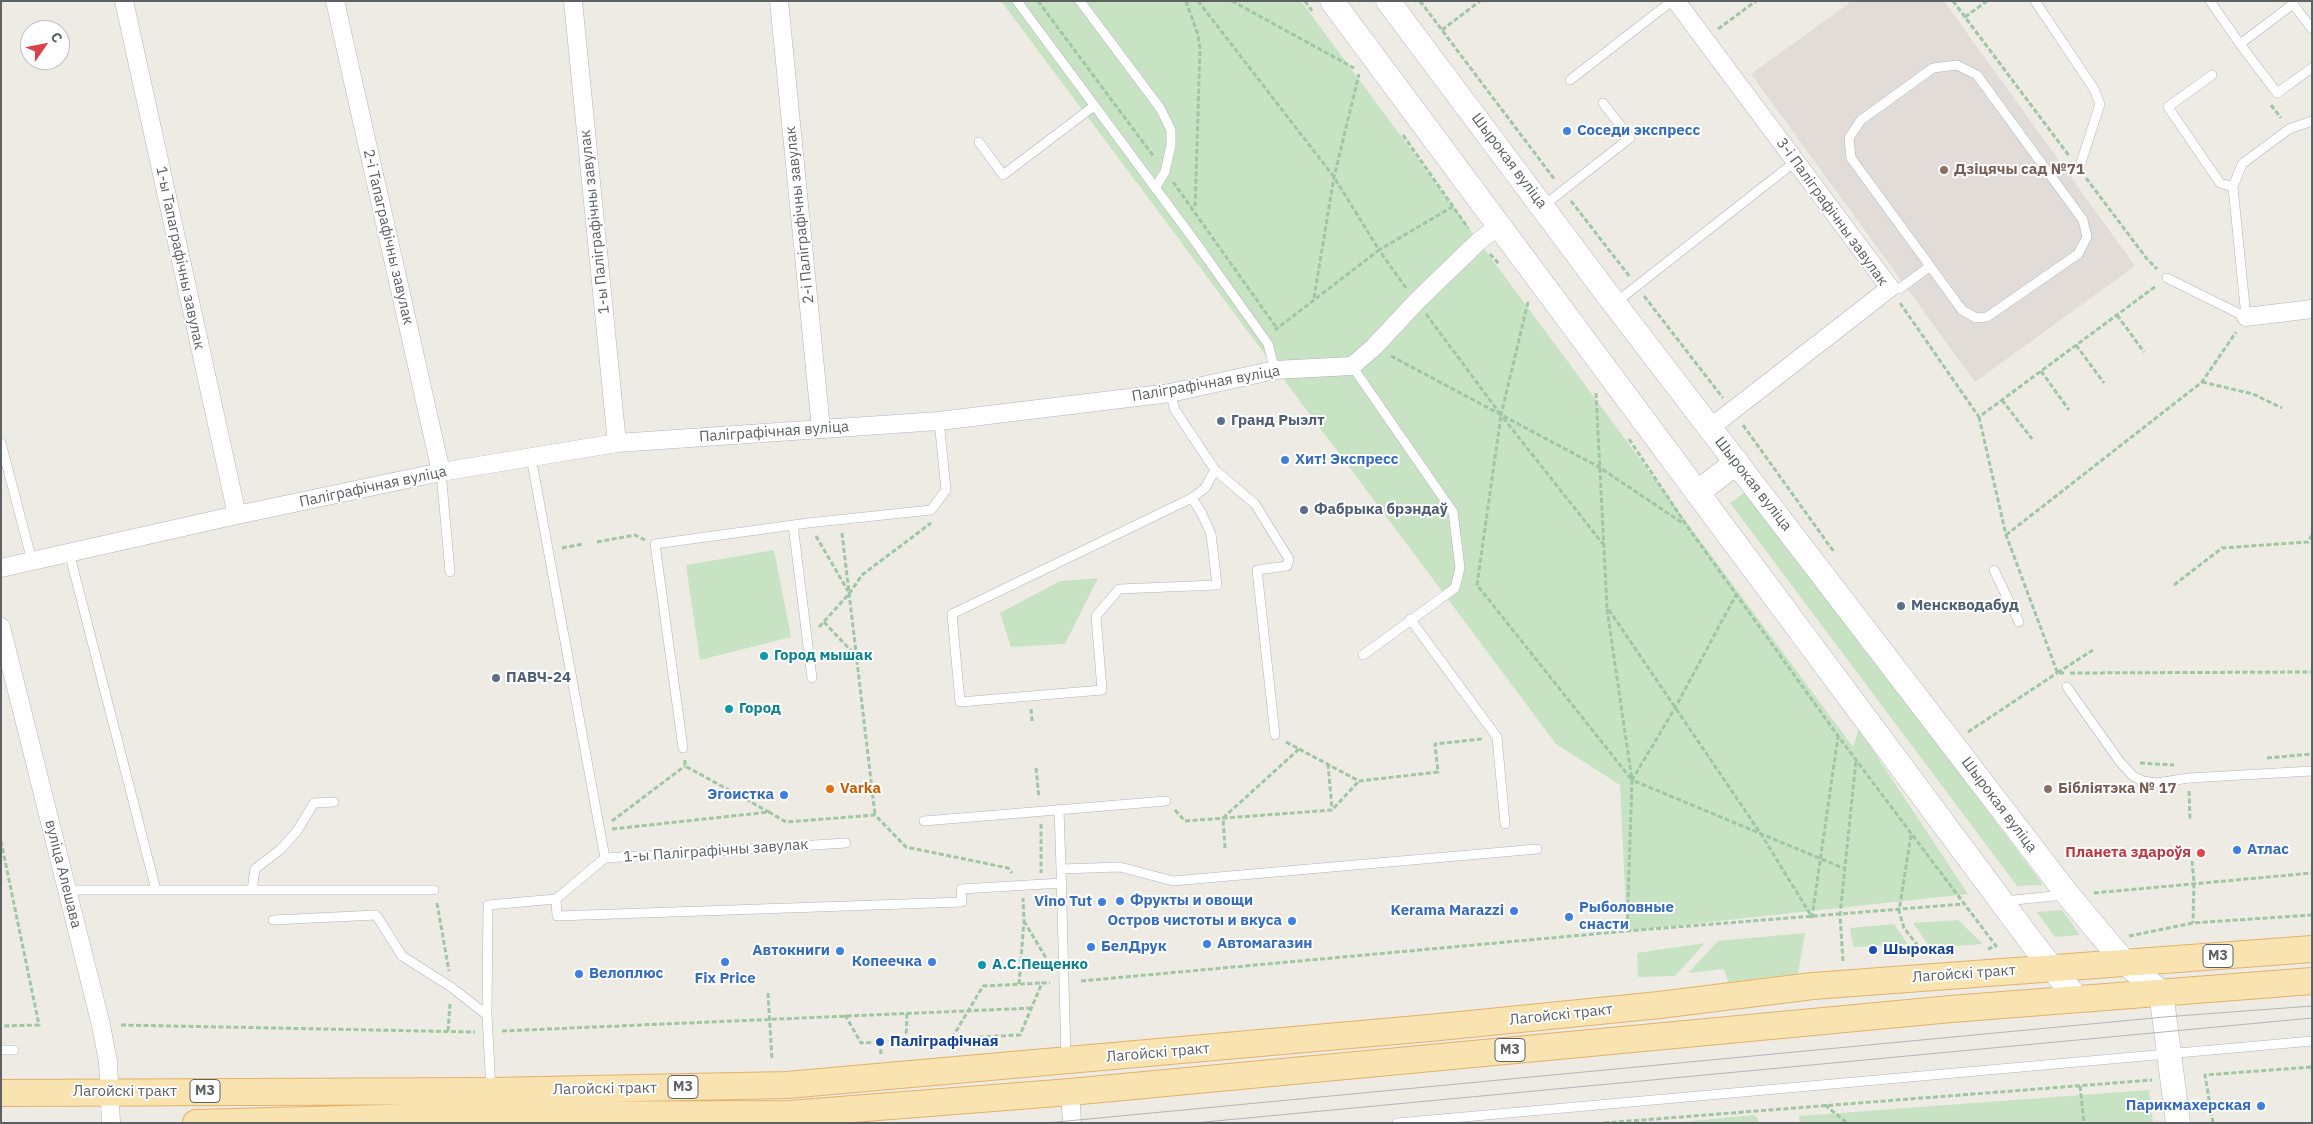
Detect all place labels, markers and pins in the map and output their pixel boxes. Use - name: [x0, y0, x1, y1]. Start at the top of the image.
- place label: Соседи экспресс: [1577, 122, 1700, 140]
- marker: Соседи экспресс: [1561, 125, 1573, 137]
- place label: Дзіцячы сад №71: [1954, 161, 2085, 179]
- marker: Дзіцячы сад №71: [1938, 164, 1950, 176]
- place label: Гранд Рыэлт: [1231, 412, 1325, 430]
- marker: Гранд Рыэлт: [1215, 415, 1227, 427]
- place label: Хит! Экспресс: [1295, 451, 1398, 469]
- marker: Хит! Экспресс: [1279, 454, 1291, 466]
- place label: Фабрыка брэндаў: [1314, 501, 1448, 519]
- marker: Фабрыка брэндаў: [1298, 504, 1310, 516]
- place label: Менскводабуд: [1911, 597, 2019, 615]
- marker: Менскводабуд: [1895, 600, 1907, 612]
- place label: Город мышак: [774, 647, 873, 665]
- marker: Город мышак: [758, 650, 770, 662]
- place label: ПАВЧ-24: [506, 669, 571, 687]
- marker: ПАВЧ-24: [490, 672, 502, 684]
- place label: Город: [739, 700, 781, 718]
- marker: Город: [723, 703, 735, 715]
- place label: Varka: [840, 780, 881, 798]
- place label: Бібліятэка № 17: [2058, 780, 2177, 798]
- marker: Varka: [824, 783, 836, 795]
- marker: Бібліятэка № 17: [2042, 783, 2054, 795]
- place label: Эгоистка: [707, 786, 774, 804]
- marker: Эгоистка: [778, 789, 790, 801]
- place label: Атлас: [2247, 841, 2289, 859]
- place label: Планета здароўя: [2065, 844, 2191, 862]
- marker: Атлас: [2231, 844, 2243, 856]
- marker: Планета здароўя: [2195, 847, 2207, 859]
- place label: Фрукты и овощи: [1130, 892, 1253, 910]
- place label: Vino Tut: [1034, 893, 1092, 911]
- marker: Фрукты и овощи: [1114, 895, 1126, 907]
- marker: Vino Tut: [1096, 896, 1108, 908]
- place label: Рыболовные снасти: [1579, 899, 1674, 934]
- place label: Kerama Marazzi: [1391, 902, 1504, 920]
- marker: Kerama Marazzi: [1508, 905, 1520, 917]
- marker: Рыболовные снасти: [1563, 911, 1575, 923]
- place label: Остров чистоты и вкуса: [1107, 912, 1282, 930]
- marker: Остров чистоты и вкуса: [1286, 915, 1298, 927]
- place label: Автомагазин: [1217, 935, 1312, 953]
- place label: БелДрук: [1101, 938, 1166, 956]
- marker: Автомагазин: [1201, 938, 1213, 950]
- marker: БелДрук: [1085, 941, 1097, 953]
- place label: Шырокая: [1883, 941, 1954, 959]
- place label: Автокниги: [752, 942, 830, 960]
- marker: Шырокая: [1867, 944, 1879, 956]
- marker: Автокниги: [834, 945, 846, 957]
- place label: Копеечка: [852, 953, 922, 971]
- marker: Fix Price: [719, 956, 731, 968]
- marker: Копеечка: [926, 956, 938, 968]
- place label: А.С.Пещенко: [992, 956, 1088, 974]
- marker: А.С.Пещенко: [976, 959, 988, 971]
- place label: Велоплюс: [589, 965, 663, 983]
- marker: Велоплюс: [573, 968, 585, 980]
- place label: Fix Price: [694, 970, 756, 988]
- place label: Паліграфічная: [890, 1033, 998, 1051]
- marker: Паліграфічная: [874, 1036, 886, 1048]
- place label: Парикмахерская: [2126, 1097, 2251, 1115]
- marker: Парикмахерская: [2255, 1100, 2267, 1112]

